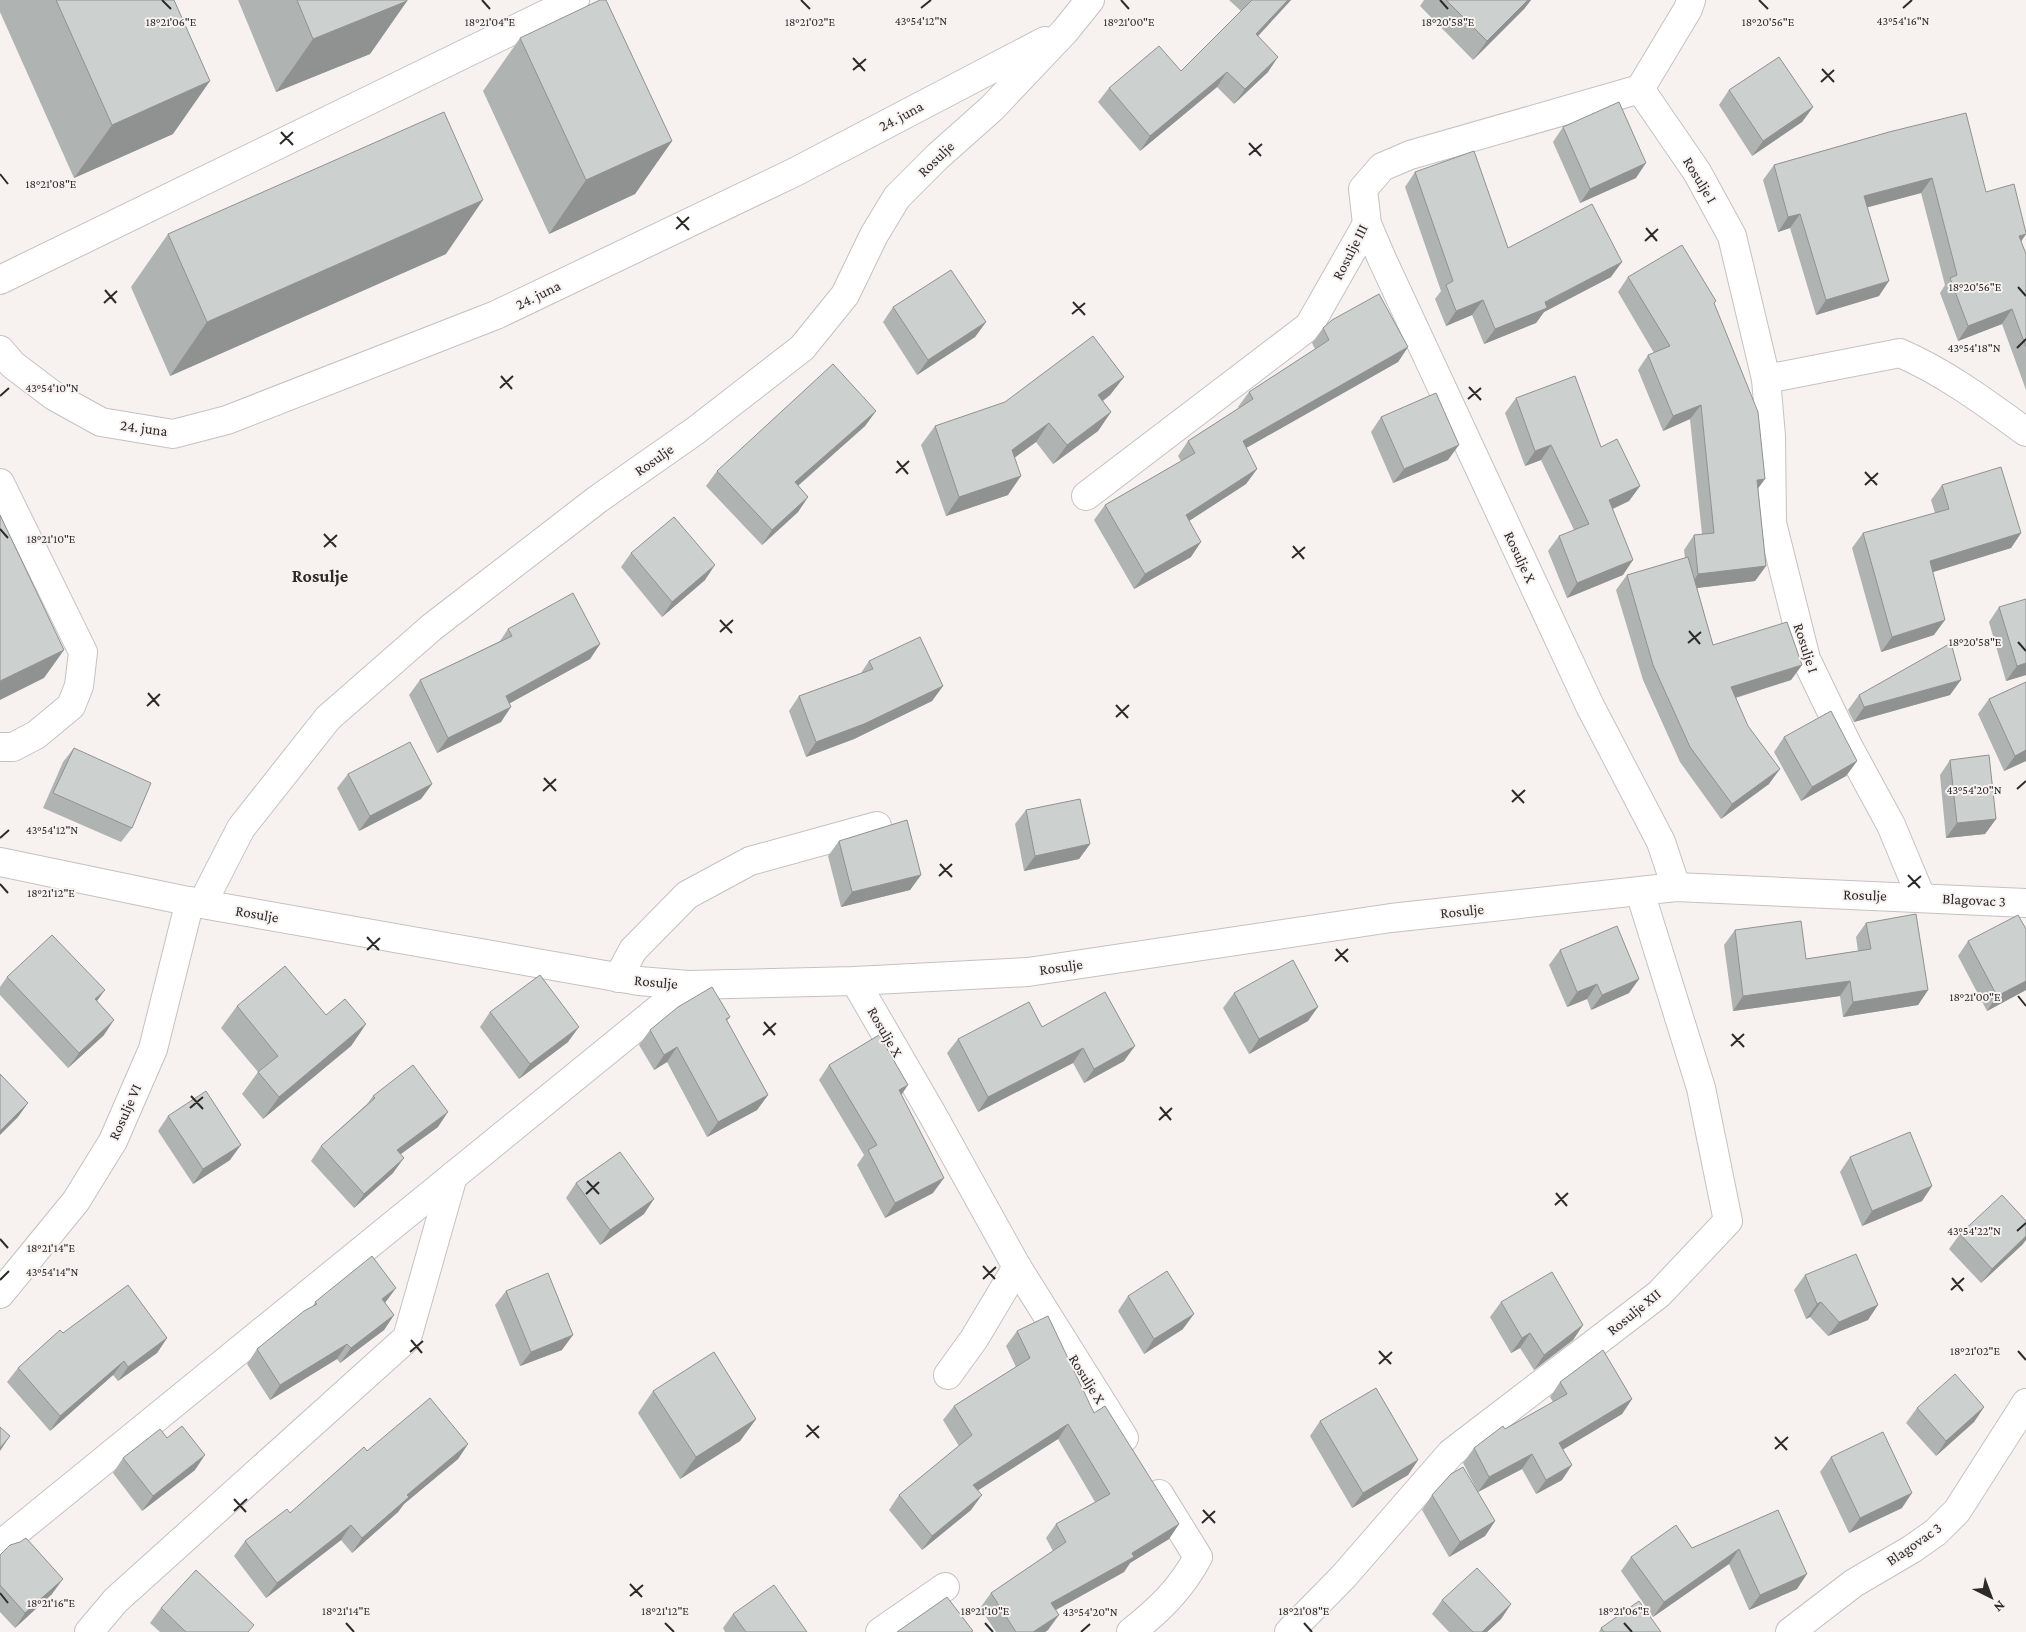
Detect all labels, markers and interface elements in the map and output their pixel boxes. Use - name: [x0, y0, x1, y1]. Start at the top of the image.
- text: 43°54'12"N: [895, 14, 947, 28]
- text: 43°54'16"N: [1877, 14, 1930, 28]
- text: 18°21'06"E: [146, 15, 197, 29]
- text: 18°21'04"E: [465, 15, 516, 29]
- text: 18°21'02"E: [785, 15, 835, 29]
- text: 18°21'00"E: [1103, 15, 1155, 29]
- text: 18°20'58"E: [1422, 15, 1475, 29]
- text: 18°20'56"E: [1742, 15, 1795, 29]
- street label: 24. juna: [876, 98, 926, 135]
- street label: Rosulje: [915, 138, 958, 181]
- street label: Rosulje I: [1679, 154, 1720, 206]
- text: 18°21'08"E: [26, 177, 77, 191]
- street label: Rosulje III: [1329, 222, 1372, 283]
- street label: 24. juna: [513, 277, 563, 314]
- text: 18°20'56"E: [1949, 280, 2002, 294]
- text: 43°54'18"N: [1947, 341, 2001, 355]
- text: 43°54'10"N: [25, 381, 79, 395]
- street label: 24. juna: [119, 417, 169, 440]
- street label: Rosulje: [632, 441, 677, 480]
- street label: Rosulje X: [1500, 529, 1539, 586]
- text: 18°21'10"E: [27, 532, 76, 546]
- district label: Rosulje: [292, 566, 348, 587]
- street label: Rosulje I: [1790, 621, 1821, 675]
- text: 18°20'58"E: [1949, 635, 2002, 649]
- text: 43°54'20"N: [1946, 783, 2002, 797]
- text: 43°54'12"N: [26, 823, 78, 837]
- text: 18°21'12"E: [27, 886, 75, 900]
- street label: Rosulje: [1843, 886, 1887, 905]
- street label: Blagovac 3: [1942, 890, 2006, 911]
- street label: Rosulje: [1439, 901, 1485, 922]
- street label: Rosulje: [234, 902, 280, 927]
- street label: Rosulje: [1038, 956, 1084, 979]
- street label: Rosulje: [633, 972, 679, 993]
- text: 18°21'00"E: [1949, 990, 2001, 1004]
- street label: Rosulje X: [863, 1004, 906, 1061]
- street label: Rosulje VI: [106, 1082, 145, 1143]
- text: 43°54'22"N: [1947, 1224, 2001, 1238]
- text: 18°21'14"E: [27, 1241, 75, 1255]
- text: 43°54'14"N: [26, 1265, 78, 1279]
- street label: Rosulje XII: [1604, 1286, 1665, 1339]
- text: 18°21'02"E: [1950, 1344, 2000, 1358]
- street label: Rosulje X: [1065, 1351, 1109, 1407]
- street label: Blagovac 3: [1883, 1519, 1945, 1570]
- north arrow: [1966, 1572, 2016, 1622]
- text: 18°21'16"E: [27, 1596, 76, 1610]
- text: N: [1990, 1598, 2009, 1616]
- text: 18°21'14"E: [322, 1604, 370, 1618]
- text: 18°21'12"E: [641, 1604, 689, 1618]
- text: 18°21'10"E: [961, 1604, 1010, 1618]
- text: 18°21'08"E: [1279, 1604, 1330, 1618]
- text: 18°21'06"E: [1599, 1604, 1650, 1618]
- text: 43°54'20"N: [1062, 1605, 1118, 1619]

